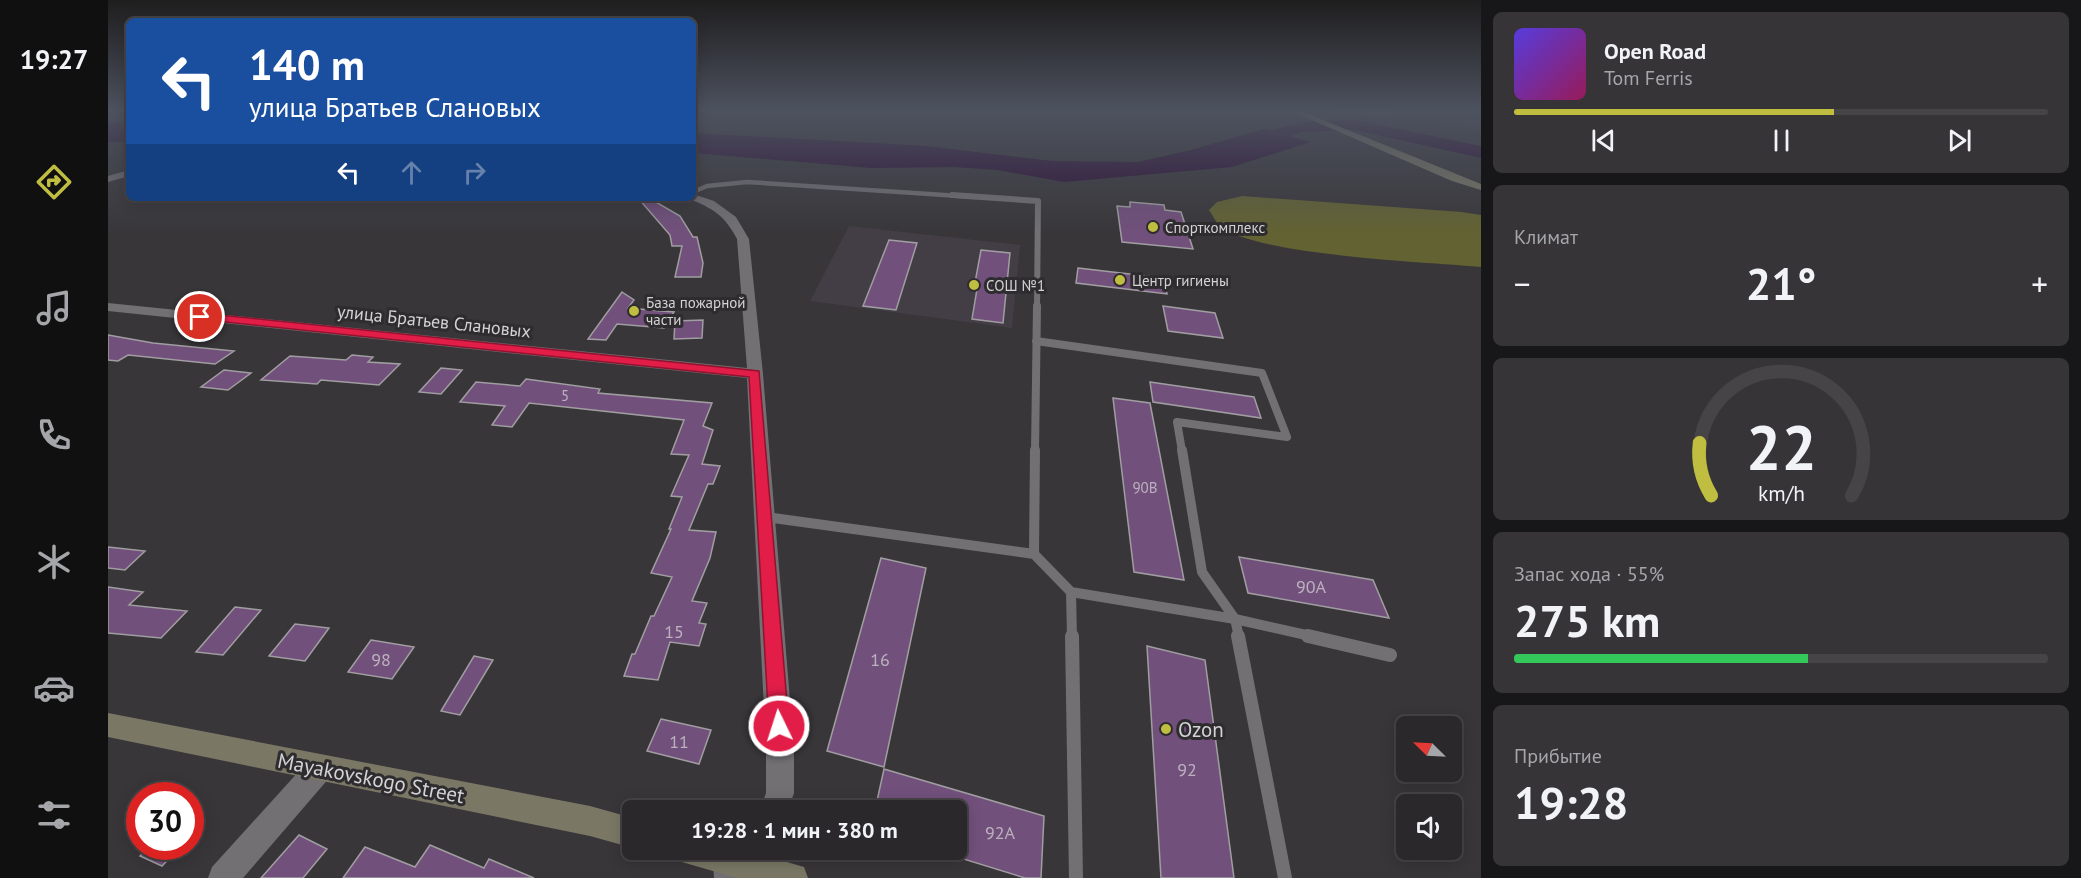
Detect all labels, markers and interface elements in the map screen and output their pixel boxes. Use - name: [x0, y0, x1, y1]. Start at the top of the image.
- text: 140 m: [249, 37, 365, 92]
- text: Open Road: [1604, 37, 1706, 65]
- text: 19:27: [20, 42, 88, 76]
- icon: left: [150, 42, 228, 120]
- text: Tom Ferris: [1604, 65, 1693, 91]
- text: улица Братьев Слановых: [249, 90, 541, 124]
- icon: previous: [1587, 124, 1620, 157]
- icon: pause: [1765, 124, 1798, 157]
- icon: next: [1943, 124, 1976, 157]
- icon: left: [332, 156, 365, 189]
- icon: ahead: [395, 156, 428, 189]
- icon: right: [458, 156, 491, 189]
- icon: directions: [33, 161, 75, 203]
- place label: Спорткомплекс: [1165, 218, 1265, 237]
- marker: Спорткомплекс: [1146, 220, 1160, 234]
- text: Климат: [1514, 224, 1578, 250]
- text: 21°: [1746, 254, 1816, 312]
- text: −: [1514, 262, 1531, 305]
- text: +: [2031, 262, 2048, 305]
- place label: Центр гигиены: [1132, 271, 1229, 290]
- marker: Центр гигиены: [1113, 273, 1127, 287]
- place label: СОШ №1: [986, 276, 1045, 295]
- marker: СОШ №1: [967, 278, 981, 292]
- icon: music: [33, 287, 75, 329]
- pin: [174, 291, 225, 342]
- place label: База пожарной части: [646, 293, 746, 329]
- street label: улица Братьев Слановых: [336, 299, 532, 343]
- icon: arrive: [183, 300, 216, 333]
- marker: База пожарной части: [627, 304, 641, 318]
- house number: 5: [561, 386, 569, 405]
- text: 22: [1746, 406, 1816, 487]
- icon: phone: [33, 414, 75, 456]
- house number: 90В: [1132, 478, 1158, 497]
- text: km/h: [1757, 479, 1804, 507]
- icon: climate: [33, 541, 75, 583]
- text: Запас хода · 55%: [1514, 561, 1664, 587]
- house number: 90А: [1296, 575, 1327, 598]
- text: 275 km: [1514, 591, 1660, 649]
- house number: 15: [664, 620, 684, 643]
- house number: 98: [371, 648, 391, 671]
- house number: 16: [870, 648, 890, 671]
- icon: car: [33, 667, 75, 709]
- position arrow: [747, 694, 811, 758]
- place label: Ozon: [1178, 716, 1224, 743]
- north arrow: [1396, 716, 1462, 782]
- map controls: [1396, 716, 1462, 860]
- marker: Ozon: [1159, 722, 1173, 736]
- house number: 11: [669, 730, 689, 753]
- text: Прибытие: [1514, 743, 1602, 769]
- street label: Mayakovskogo Street: [275, 747, 467, 809]
- house number: 92: [1177, 758, 1197, 781]
- text: 19:28: [1514, 773, 1628, 831]
- speed limit sign: 30: [126, 782, 204, 860]
- icon: filters: [33, 794, 75, 836]
- button: sound: [1396, 794, 1462, 860]
- text: 19:28 · 1 мин · 380 m: [691, 816, 898, 844]
- house number: 92А: [985, 821, 1016, 844]

